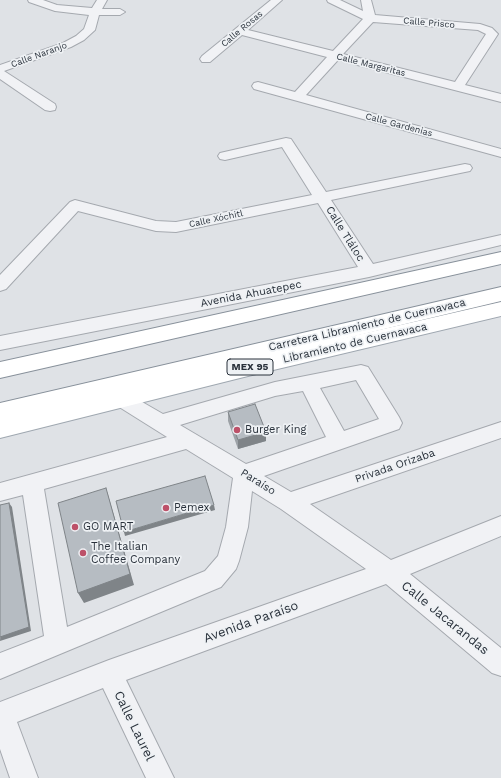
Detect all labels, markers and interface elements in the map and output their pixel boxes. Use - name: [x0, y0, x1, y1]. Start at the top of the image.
- street label: Calle Rosas: [219, 9, 265, 49]
- street label: Calle Prisco: [403, 15, 455, 31]
- street label: Calle Naranjo: [10, 40, 68, 70]
- street label: Calle Margaritas: [335, 51, 407, 79]
- street label: Calle Gardenias: [364, 111, 434, 139]
- street label: Calle Tláloc: [323, 204, 367, 264]
- street label: Calle Xóchitl: [188, 208, 244, 230]
- street label: Avenida Ahuatepec: [199, 278, 303, 310]
- street label: Carretera Libramiento de Cuernavaca: [267, 296, 467, 354]
- street label: Libramiento de Cuernavaca: [282, 320, 428, 366]
- road number: MEX 95: [227, 359, 273, 375]
- place label: Burger King: [245, 423, 306, 437]
- marker: Burger King: [232, 425, 242, 435]
- street label: Privada Orizaba: [353, 446, 437, 486]
- street label: Paraíso: [238, 466, 278, 498]
- place label: Pemex: [174, 501, 209, 515]
- marker: Pemex: [161, 503, 171, 513]
- place label: GO MART: [83, 520, 133, 534]
- marker: GO MART: [70, 522, 80, 532]
- place label: The Italian Coffee Company: [91, 540, 180, 566]
- marker: The Italian Coffee Company: [78, 548, 88, 558]
- street label: Calle Jacarandas: [398, 578, 492, 658]
- street label: Avenida Paraíso: [201, 598, 301, 646]
- street label: Calle Laurel: [110, 688, 158, 764]

